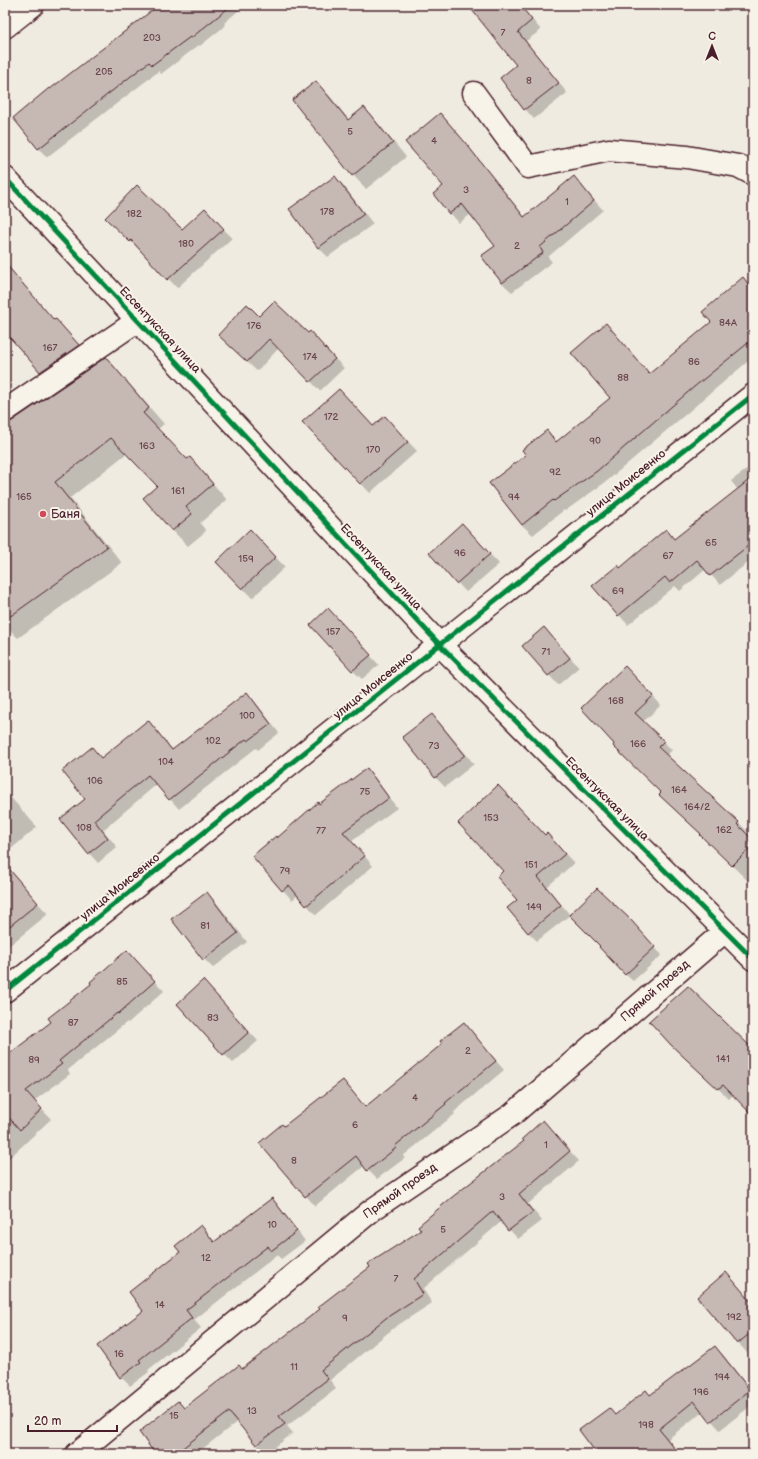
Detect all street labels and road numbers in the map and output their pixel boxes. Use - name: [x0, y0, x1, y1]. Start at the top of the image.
- street label: Ессентукская улица: [116, 284, 204, 376]
- street label: улица Моисеенко: [583, 446, 669, 520]
- street label: Ессентукская улица: [337, 521, 425, 613]
- street label: улица Моисеенко: [330, 649, 416, 723]
- street label: Ессентукская улица: [562, 754, 652, 844]
- street label: улица Моисеенко: [77, 850, 163, 924]
- street label: Прямой проезд: [617, 957, 693, 1025]
- street label: Прямой проезд: [360, 1160, 440, 1222]

